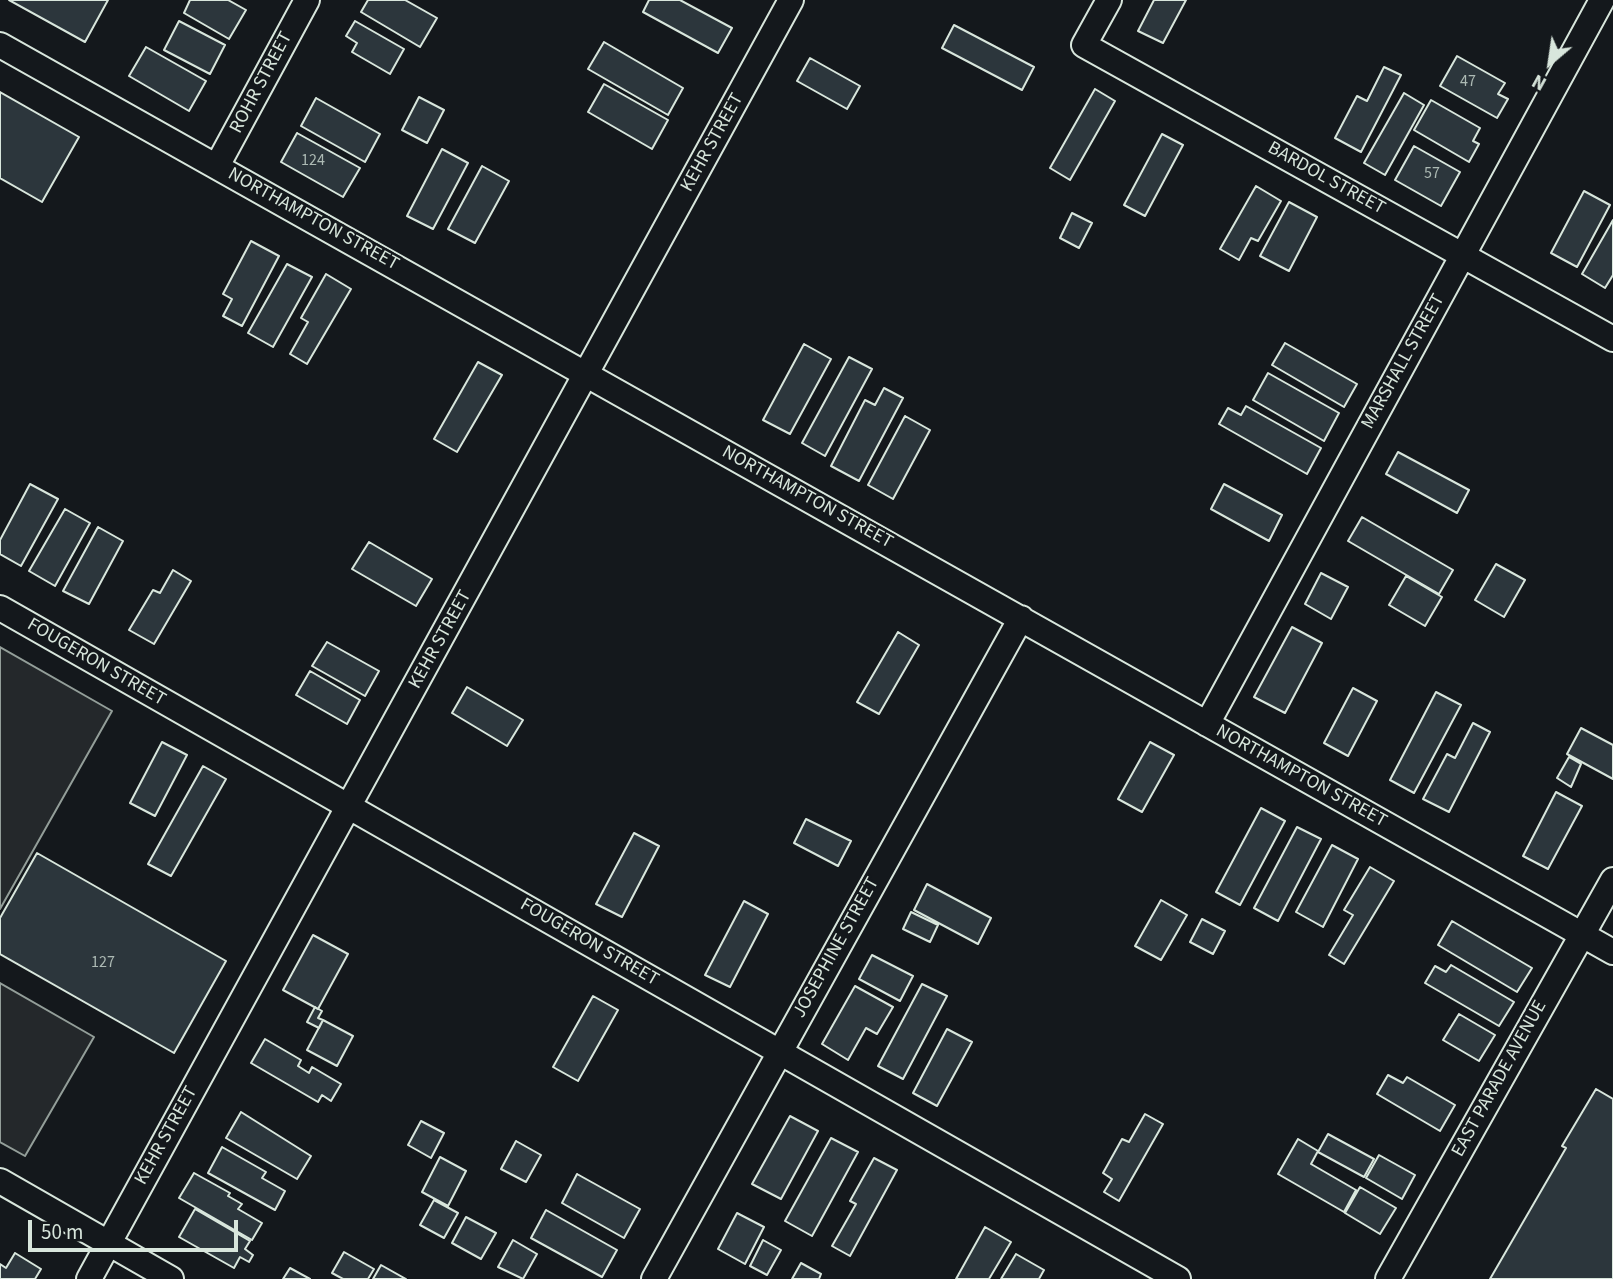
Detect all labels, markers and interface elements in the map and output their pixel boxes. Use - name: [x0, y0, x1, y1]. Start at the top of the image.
- street label: ROHR STREET: [226, 28, 298, 138]
- north arrow: [1515, 28, 1585, 98]
- text: N: [1528, 67, 1552, 97]
- house number: 47: [1460, 72, 1476, 92]
- street label: KEHR STREET: [677, 90, 749, 196]
- street label: BARDOL STREET: [1263, 137, 1389, 221]
- house number: 124: [301, 151, 325, 171]
- street label: NORTHAMPTON STREET: [224, 164, 402, 276]
- house number: 57: [1424, 164, 1440, 184]
- street label: MARSHALL STREET: [1357, 291, 1451, 433]
- street label: NORTHAMPTON STREET: [718, 442, 896, 554]
- street label: KEHR STREET: [405, 587, 477, 693]
- street label: FOUGERON STREET: [23, 614, 169, 712]
- street label: NORTHAMPTON STREET: [1212, 721, 1390, 833]
- street label: JOSEPHINE STREET: [789, 874, 885, 1022]
- street label: FOUGERON STREET: [516, 894, 662, 992]
- house number: 127: [91, 953, 115, 973]
- street label: EAST PARADE AVENUE: [1448, 997, 1552, 1161]
- street label: KEHR STREET: [131, 1083, 203, 1189]
- scale bar: [32, 1206, 242, 1250]
- text: 50 m: [41, 1217, 83, 1247]

